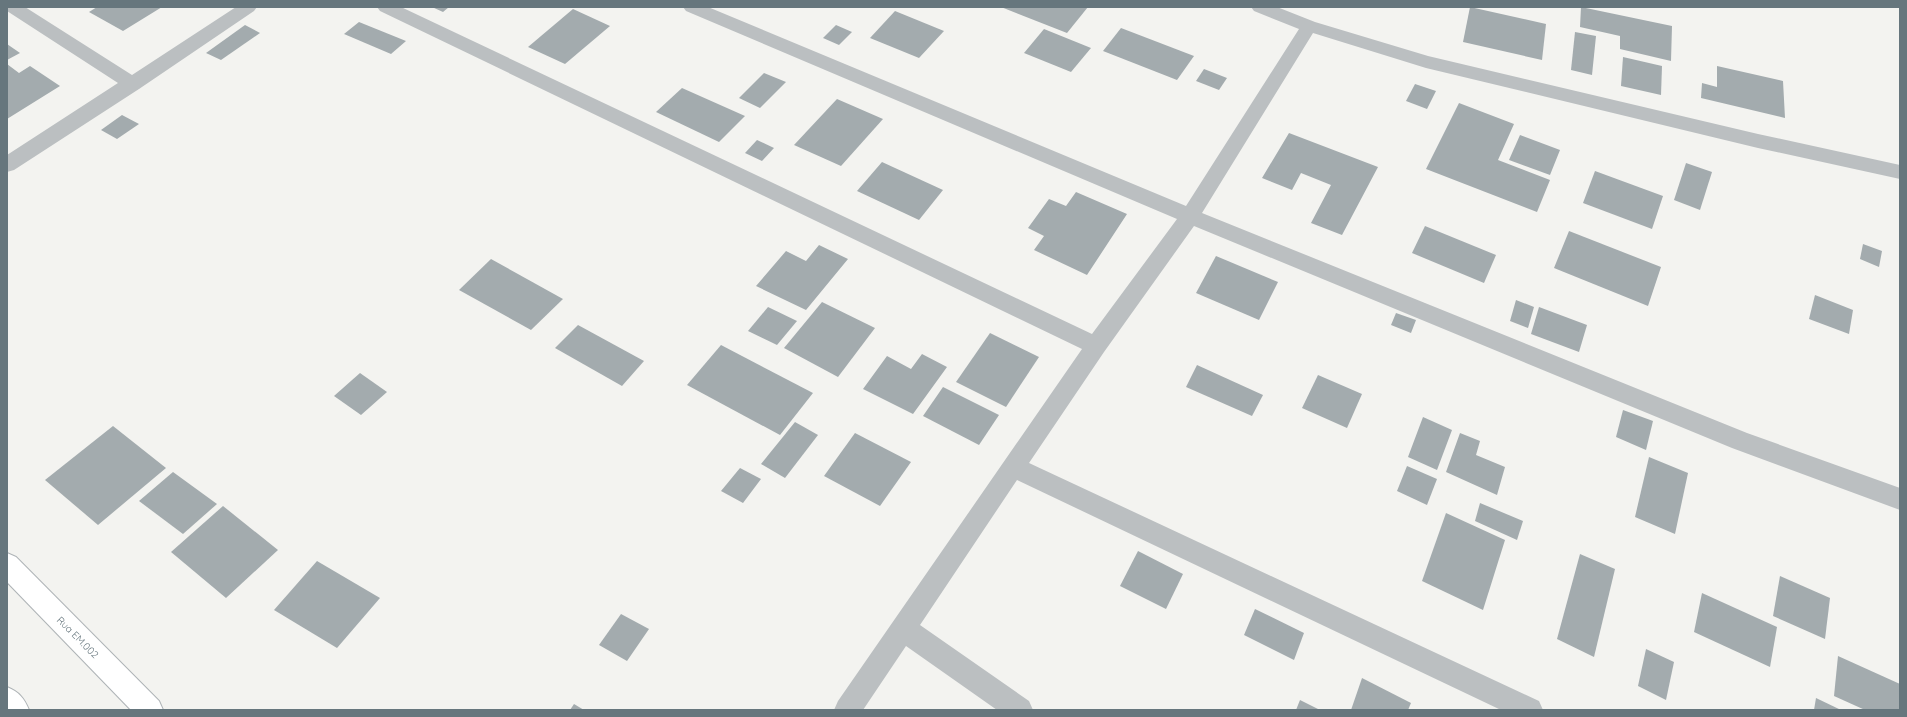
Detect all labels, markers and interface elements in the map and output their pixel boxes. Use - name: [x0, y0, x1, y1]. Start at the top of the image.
- street label: Rua EM.002: [54, 614, 102, 661]

